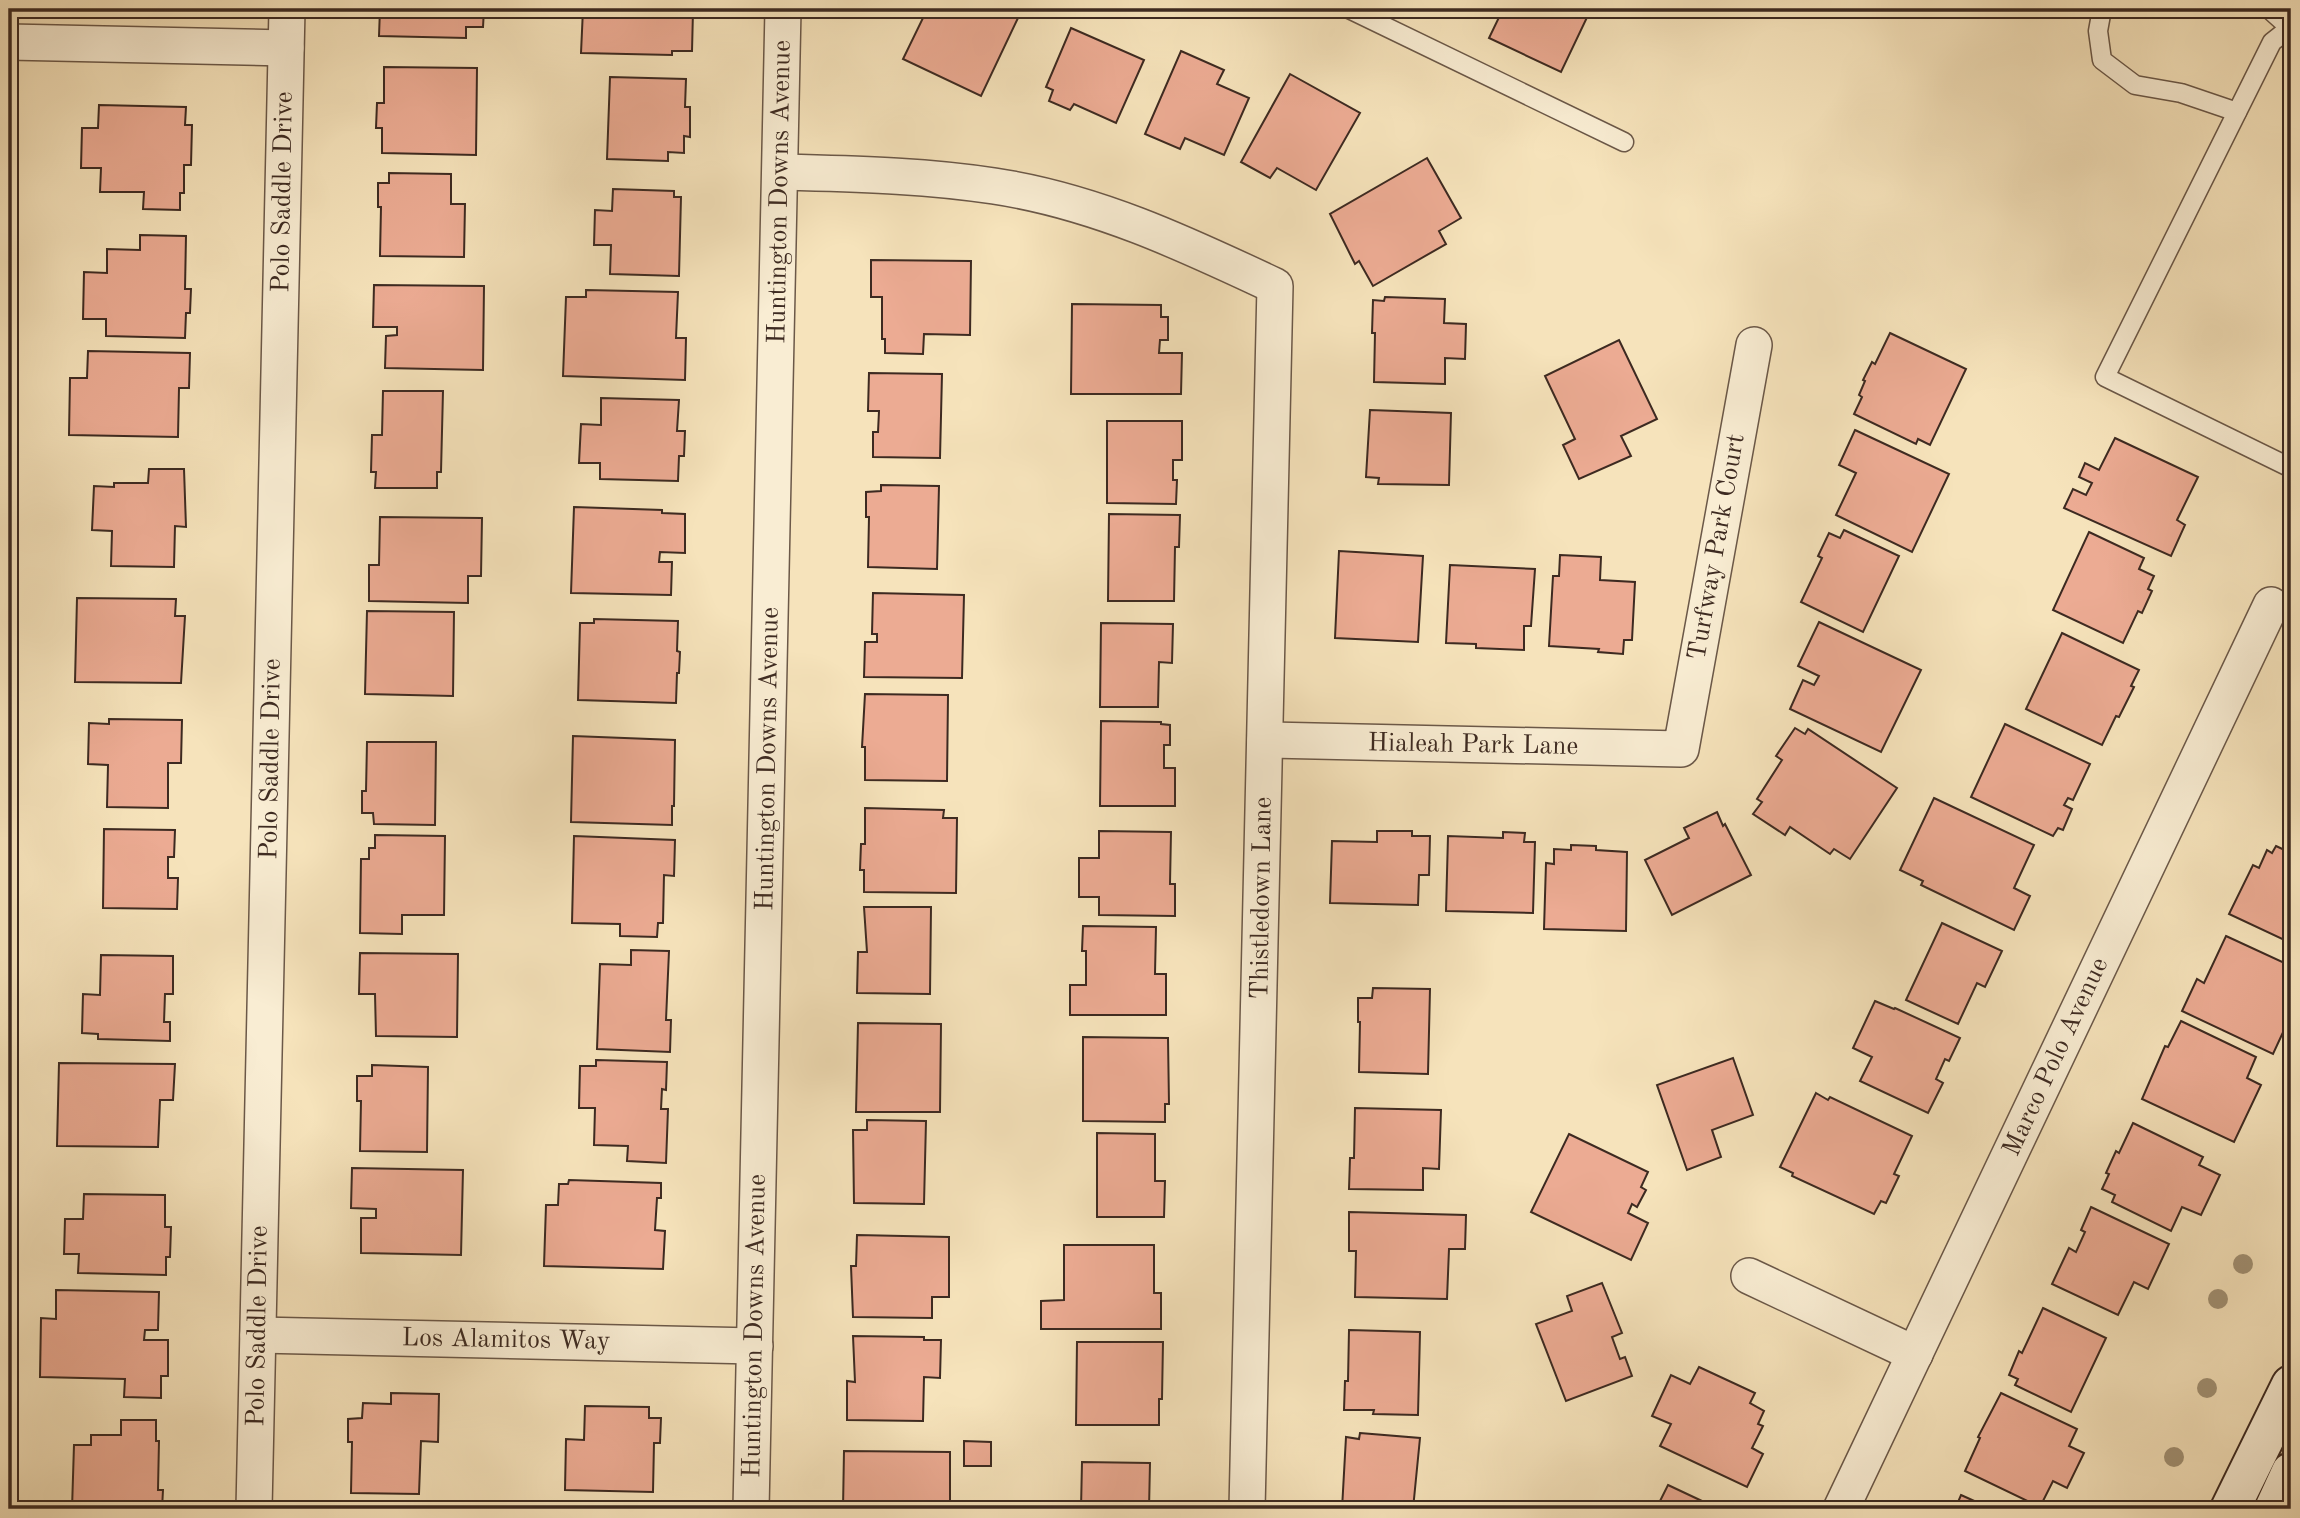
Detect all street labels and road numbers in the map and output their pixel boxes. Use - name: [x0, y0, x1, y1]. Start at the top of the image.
- street label: Huntington Downs Avenue: [764, 40, 796, 344]
- street label: Polo Saddle Drive: [268, 91, 298, 293]
- street label: Turfway Park Court: [1684, 432, 1750, 662]
- street label: Huntington Downs Avenue: [752, 607, 784, 911]
- street label: Polo Saddle Drive: [256, 658, 286, 860]
- street label: Hialeah Park Lane: [1367, 730, 1579, 760]
- street label: Thistledown Lane: [1247, 796, 1277, 1000]
- street label: Marco Polo Avenue: [1999, 954, 2113, 1160]
- street label: Huntington Downs Avenue: [739, 1174, 771, 1478]
- street label: Polo Saddle Drive: [243, 1225, 273, 1427]
- street label: Los Alamitos Way: [401, 1325, 611, 1355]

